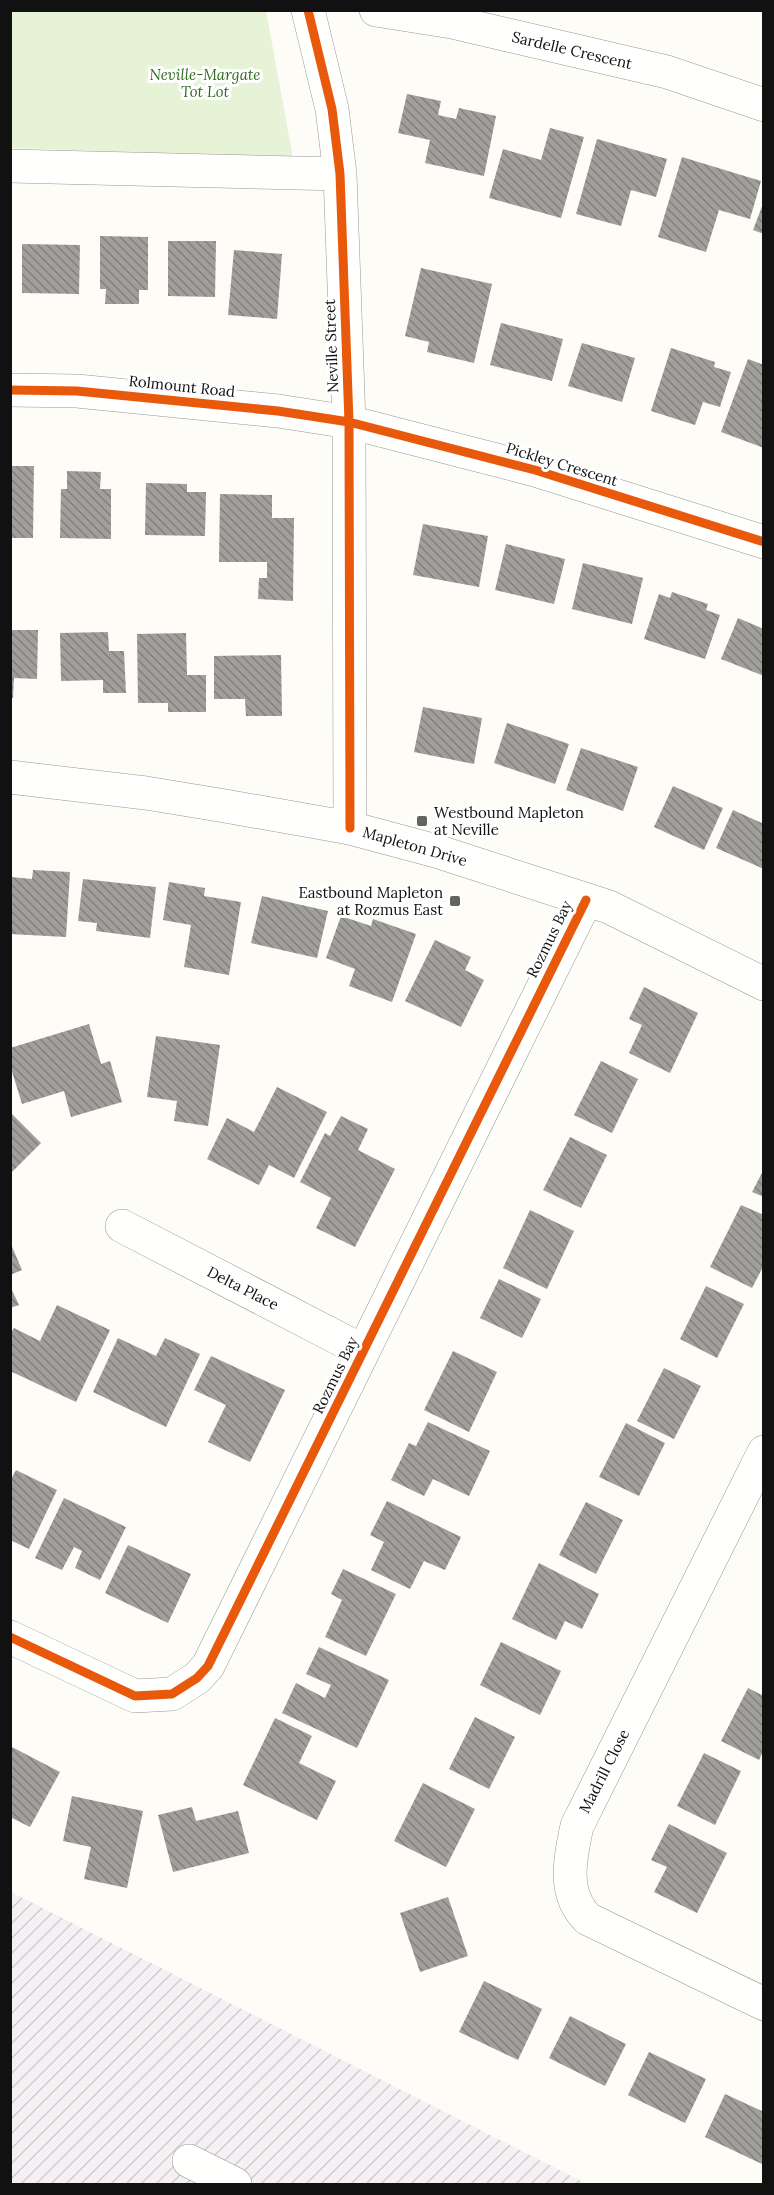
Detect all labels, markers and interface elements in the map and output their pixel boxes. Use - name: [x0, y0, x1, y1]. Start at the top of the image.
- street label: Sardelle Crescent: [510, 27, 634, 73]
- park label: Neville-Margate Tot Lot: [150, 65, 260, 101]
- street label: Neville Street: [320, 299, 342, 393]
- street label: Rolmount Road: [128, 371, 236, 401]
- street label: Pickley Crescent: [504, 438, 620, 490]
- place label: Westbound Mapleton at Neville: [434, 803, 584, 839]
- marker: Westbound Mapleton at Neville: [415, 814, 429, 828]
- street label: Mapleton Drive: [361, 822, 469, 870]
- place label: Eastbound Mapleton at Rozmus East: [298, 883, 443, 919]
- marker: Eastbound Mapleton at Rozmus East: [448, 894, 462, 908]
- street label: Rozmus Bay: [522, 897, 576, 981]
- street label: Delta Place: [204, 1262, 282, 1314]
- street label: Rozmus Bay: [308, 1333, 362, 1417]
- street label: Madrill Close: [575, 1726, 633, 1816]

